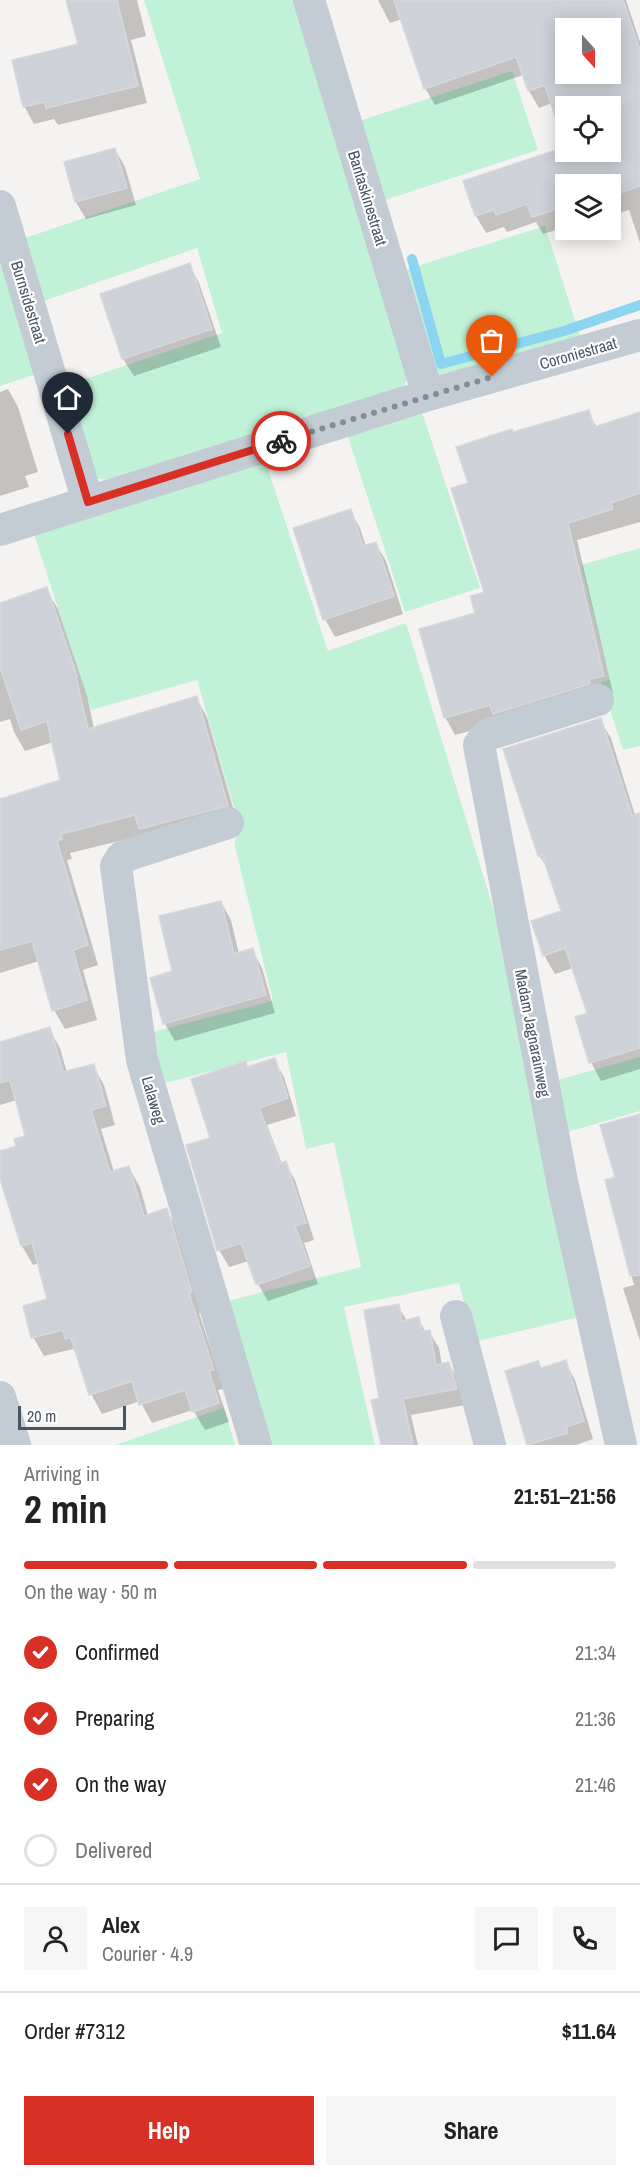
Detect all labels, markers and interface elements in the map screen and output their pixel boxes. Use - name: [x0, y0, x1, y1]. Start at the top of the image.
- north arrow: [555, 18, 621, 84]
- map controls: [555, 18, 621, 240]
- button: locate: [555, 96, 621, 162]
- street label: Bantaskinestraat: [343, 148, 393, 249]
- button: layers: [555, 174, 621, 240]
- street label: Burnsidestraat: [6, 258, 52, 346]
- pin: [466, 315, 517, 377]
- icon: bag: [475, 324, 508, 357]
- street label: Coroniestraat: [537, 331, 620, 375]
- pin: [42, 372, 93, 434]
- icon: home: [51, 381, 84, 414]
- courier: [251, 411, 311, 471]
- icon: bike: [265, 425, 298, 458]
- street label: Madam Jagnarainweg: [510, 967, 556, 1099]
- street label: Lalaweg: [137, 1073, 172, 1127]
- scale bar: [18, 1403, 126, 1430]
- text: 20 m: [27, 1405, 56, 1427]
- text: Arriving in: [24, 1460, 100, 1487]
- text: 21:51–21:56: [514, 1481, 616, 1511]
- text: 2 min: [24, 1483, 108, 1535]
- text: On the way · 50 m: [24, 1578, 157, 1605]
- icon: check: [24, 1636, 57, 1669]
- text: Confirmed: [75, 1637, 159, 1667]
- text: 21:34: [575, 1639, 616, 1666]
- icon: check: [24, 1702, 57, 1735]
- text: Preparing: [75, 1703, 154, 1733]
- text: 21:36: [575, 1705, 616, 1732]
- icon: check: [24, 1768, 57, 1801]
- text: On the way: [75, 1769, 166, 1799]
- text: 21:46: [575, 1771, 616, 1798]
- text: Delivered: [75, 1835, 152, 1865]
- button: person: [24, 1907, 87, 1970]
- button: chat: [475, 1907, 538, 1970]
- button: phone: [553, 1907, 616, 1970]
- text: Alex: [102, 1910, 140, 1940]
- text: Courier · 4.9: [102, 1940, 193, 1967]
- text: Order #7312: [24, 2016, 125, 2046]
- text: $11.64: [562, 2016, 616, 2046]
- button: Help: [24, 2096, 314, 2165]
- button: Share: [326, 2096, 616, 2165]

